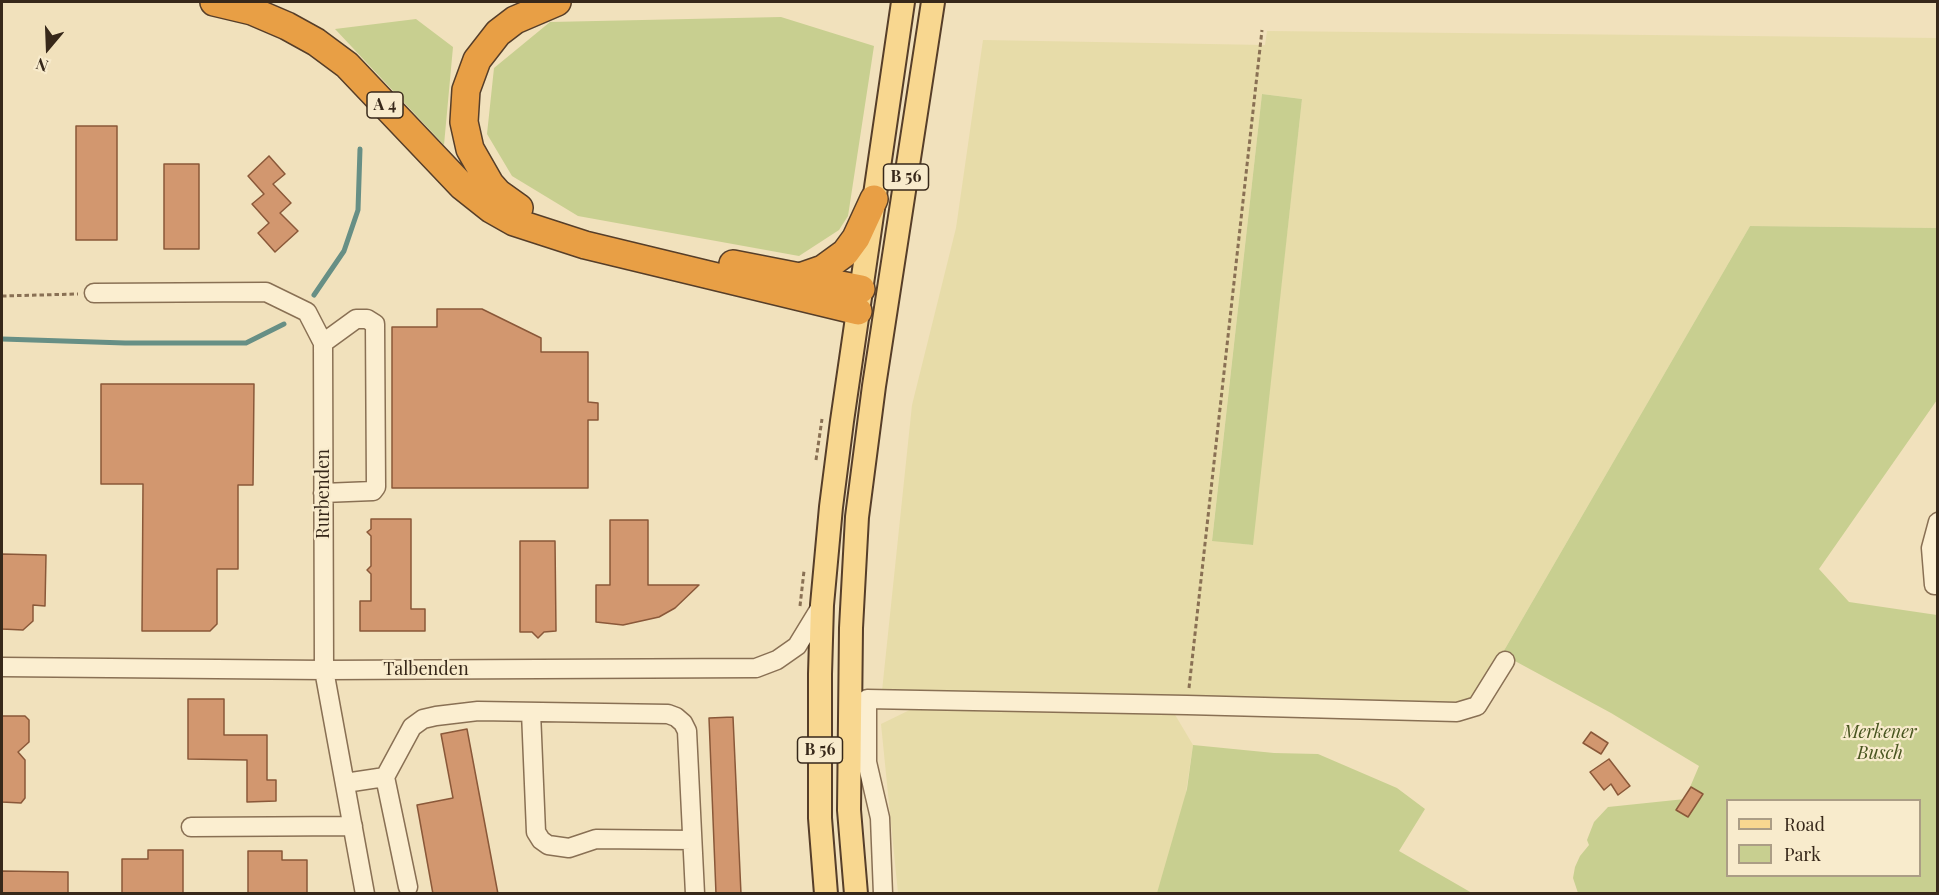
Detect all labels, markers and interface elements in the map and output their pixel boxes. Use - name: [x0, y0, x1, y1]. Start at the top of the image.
- north arrow: [18, 18, 78, 78]
- text: N: [33, 54, 51, 77]
- road number: A 4: [367, 92, 403, 118]
- road number: B 56: [884, 164, 928, 190]
- street label: Rurbenden: [312, 449, 334, 539]
- street label: Talbenden: [383, 658, 469, 680]
- park label: Merkener Busch: [1843, 721, 1917, 764]
- road number: B 56: [798, 737, 842, 763]
- legend: [1726, 799, 1921, 877]
- text: Road: [1784, 812, 1825, 836]
- text: Park: [1784, 842, 1821, 866]

